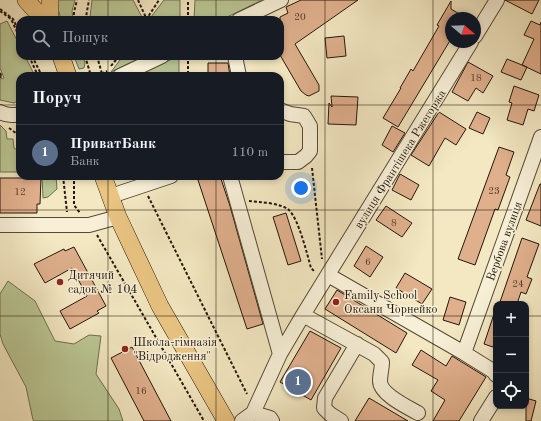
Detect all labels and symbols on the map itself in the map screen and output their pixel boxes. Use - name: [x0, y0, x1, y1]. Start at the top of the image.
- house number: 20: [294, 12, 306, 22]
- north arrow: [445, 12, 481, 48]
- house number: 18: [470, 73, 482, 83]
- street label: вулиця Франтішека Ржегоржа: [352, 87, 449, 231]
- your location: [291, 178, 311, 198]
- house number: 23: [488, 186, 500, 196]
- house number: 12: [14, 187, 26, 197]
- street label: Вербова вулиця: [485, 200, 525, 283]
- house number: 8: [391, 218, 397, 228]
- house number: 6: [365, 257, 371, 267]
- place label: Дитячий садок № 104: [68, 270, 137, 296]
- marker: Дитячий садок № 104: [55, 277, 65, 287]
- house number: 24: [512, 279, 524, 289]
- place label: Family School Оксани Чорнейко: [344, 290, 438, 316]
- marker: Family School Оксани Чорнейко: [331, 297, 341, 307]
- place label: Школа-гімназія "Відродження": [133, 336, 217, 363]
- marker: Школа-гімназія "Відродження": [120, 344, 130, 354]
- pin: 1: [285, 367, 311, 397]
- house number: 16: [135, 386, 147, 396]

